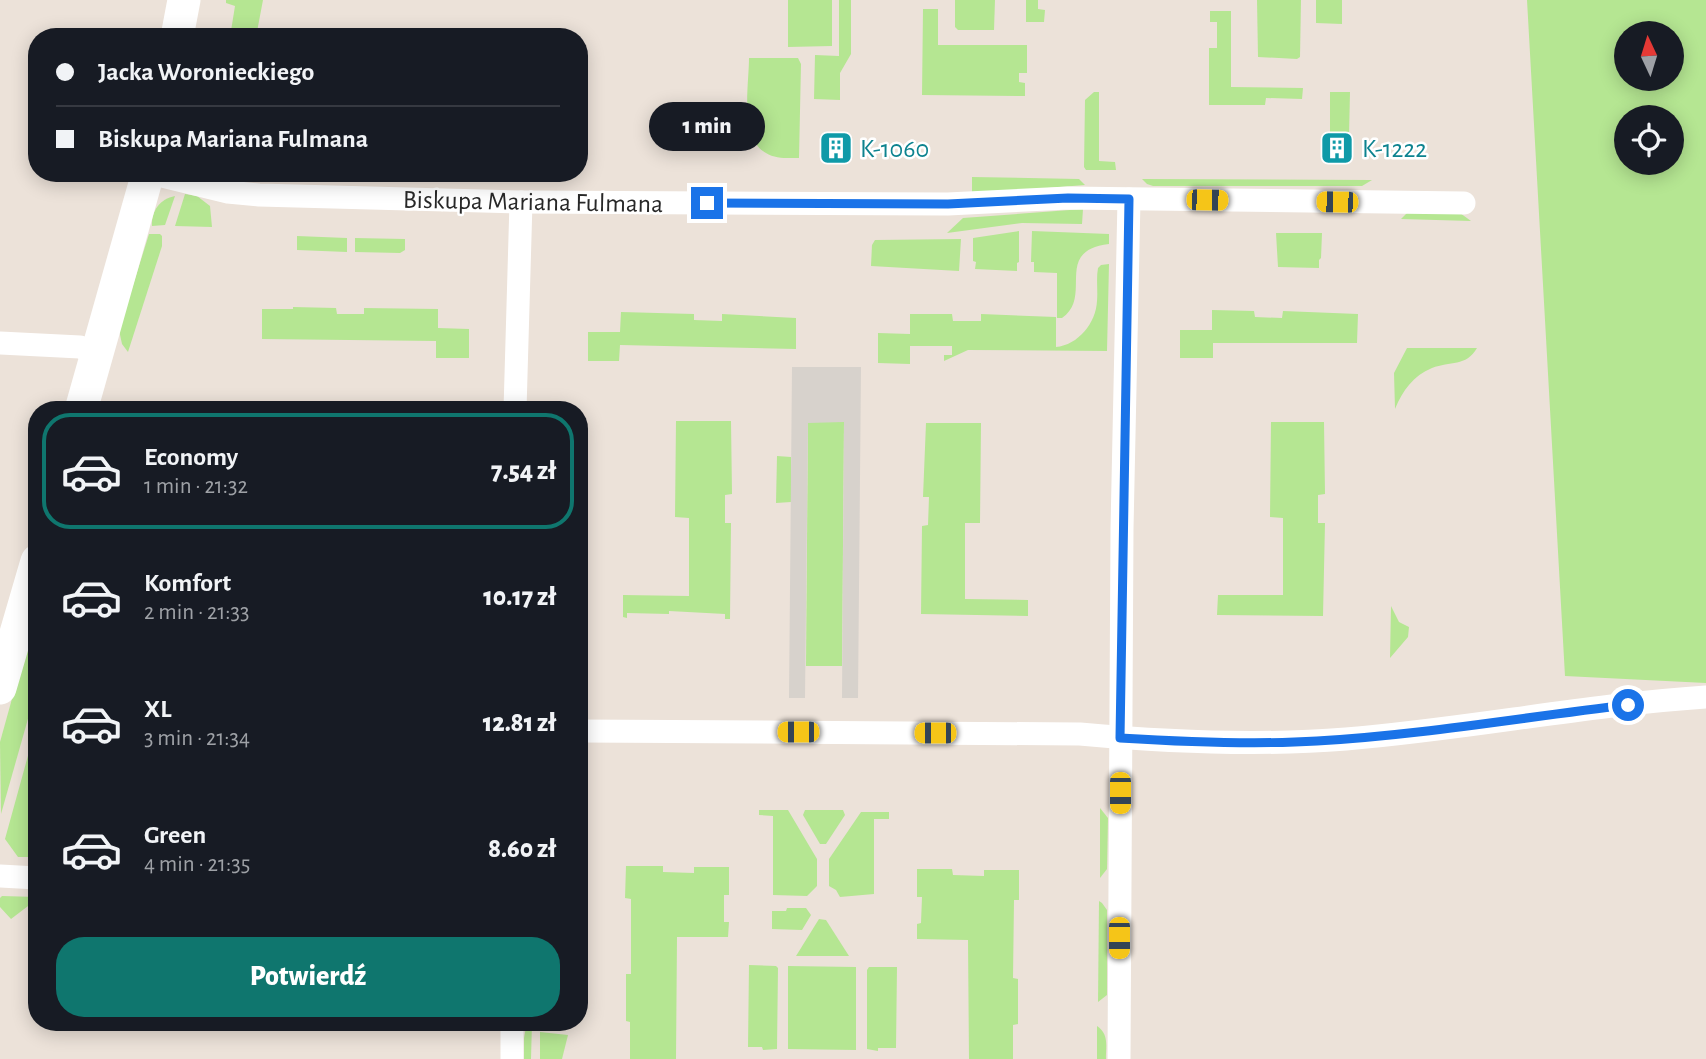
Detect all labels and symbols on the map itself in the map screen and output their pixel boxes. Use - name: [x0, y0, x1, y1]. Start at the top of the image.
- north arrow: [1614, 21, 1684, 91]
- callout: 1 min: [649, 102, 765, 150]
- building icon: K-1060: [817, 129, 855, 167]
- building icon: K-1222: [1318, 129, 1356, 167]
- place label: K-1060: [860, 136, 929, 162]
- place label: K-1222: [1362, 136, 1427, 162]
- street label: Biskupa Mariana Fulmana: [403, 187, 663, 217]
- route end: [691, 187, 723, 219]
- car: [1186, 189, 1229, 211]
- car: [1316, 191, 1359, 213]
- route start: [1612, 689, 1644, 721]
- car: [778, 722, 820, 743]
- car: [915, 723, 957, 744]
- car: [1110, 772, 1131, 814]
- car: [1109, 917, 1130, 959]

